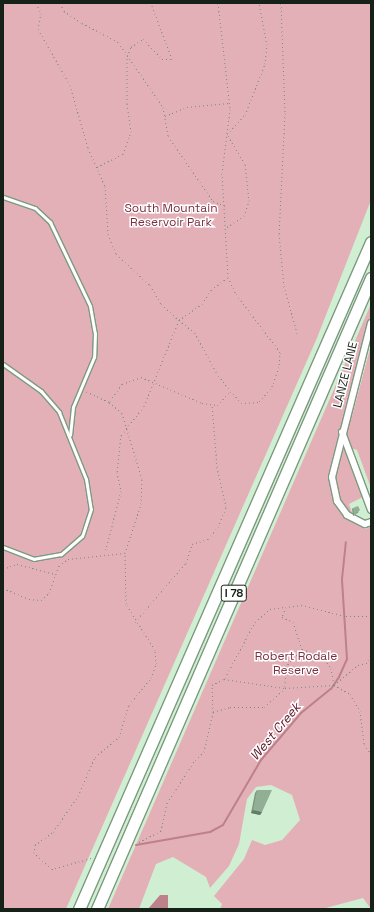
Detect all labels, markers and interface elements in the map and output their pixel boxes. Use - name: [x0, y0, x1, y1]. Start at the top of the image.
- park label: South Mountain Reservoir Park: [124, 202, 218, 230]
- street label: LANZE LANE: [331, 340, 361, 410]
- road number: I 78: [220, 584, 248, 602]
- park label: Robert Rodale Reserve: [255, 650, 337, 678]
- water label: West Creek: [247, 700, 305, 764]

